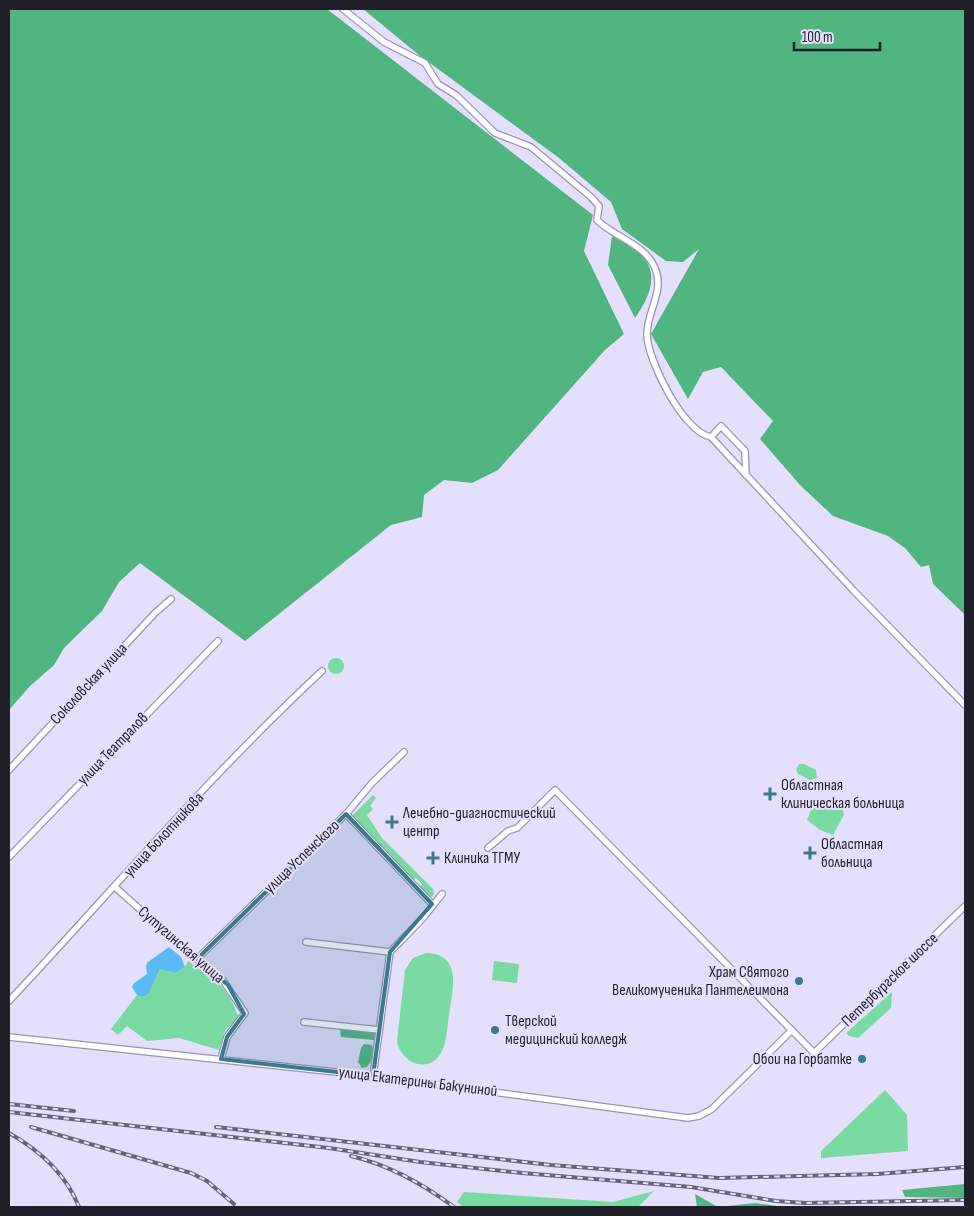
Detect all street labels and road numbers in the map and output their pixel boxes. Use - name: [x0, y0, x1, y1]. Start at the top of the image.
- street label: Соколовская улица: [46, 639, 132, 729]
- street label: улица Театралов: [74, 709, 152, 789]
- street label: улица Болотникова: [120, 789, 208, 881]
- street label: улица Успенского: [260, 816, 344, 898]
- street label: Сутугинская улица: [134, 902, 228, 988]
- street label: Петербургское шоссе: [838, 929, 942, 1031]
- street label: улица Екатерины Бакуниной: [338, 1063, 498, 1101]

